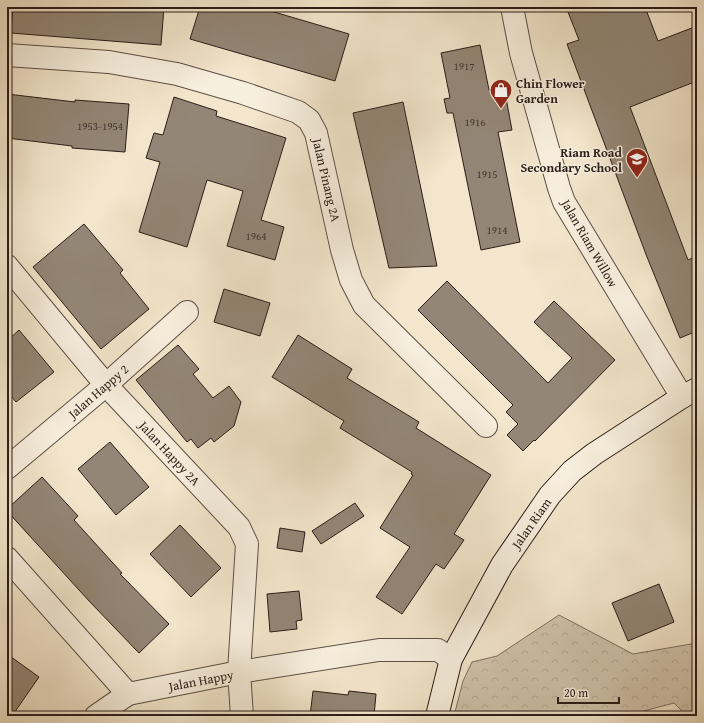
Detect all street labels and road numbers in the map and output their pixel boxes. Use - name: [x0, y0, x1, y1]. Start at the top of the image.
- street label: Jalan Pinang 2A: [307, 135, 345, 224]
- street label: Jalan Riam Willow: [556, 194, 623, 291]
- street label: Jalan Happy 2: [62, 360, 133, 424]
- street label: Jalan Happy 2A: [133, 415, 205, 490]
- street label: Jalan Riam: [506, 494, 556, 554]
- street label: Jalan Happy: [165, 665, 236, 696]

